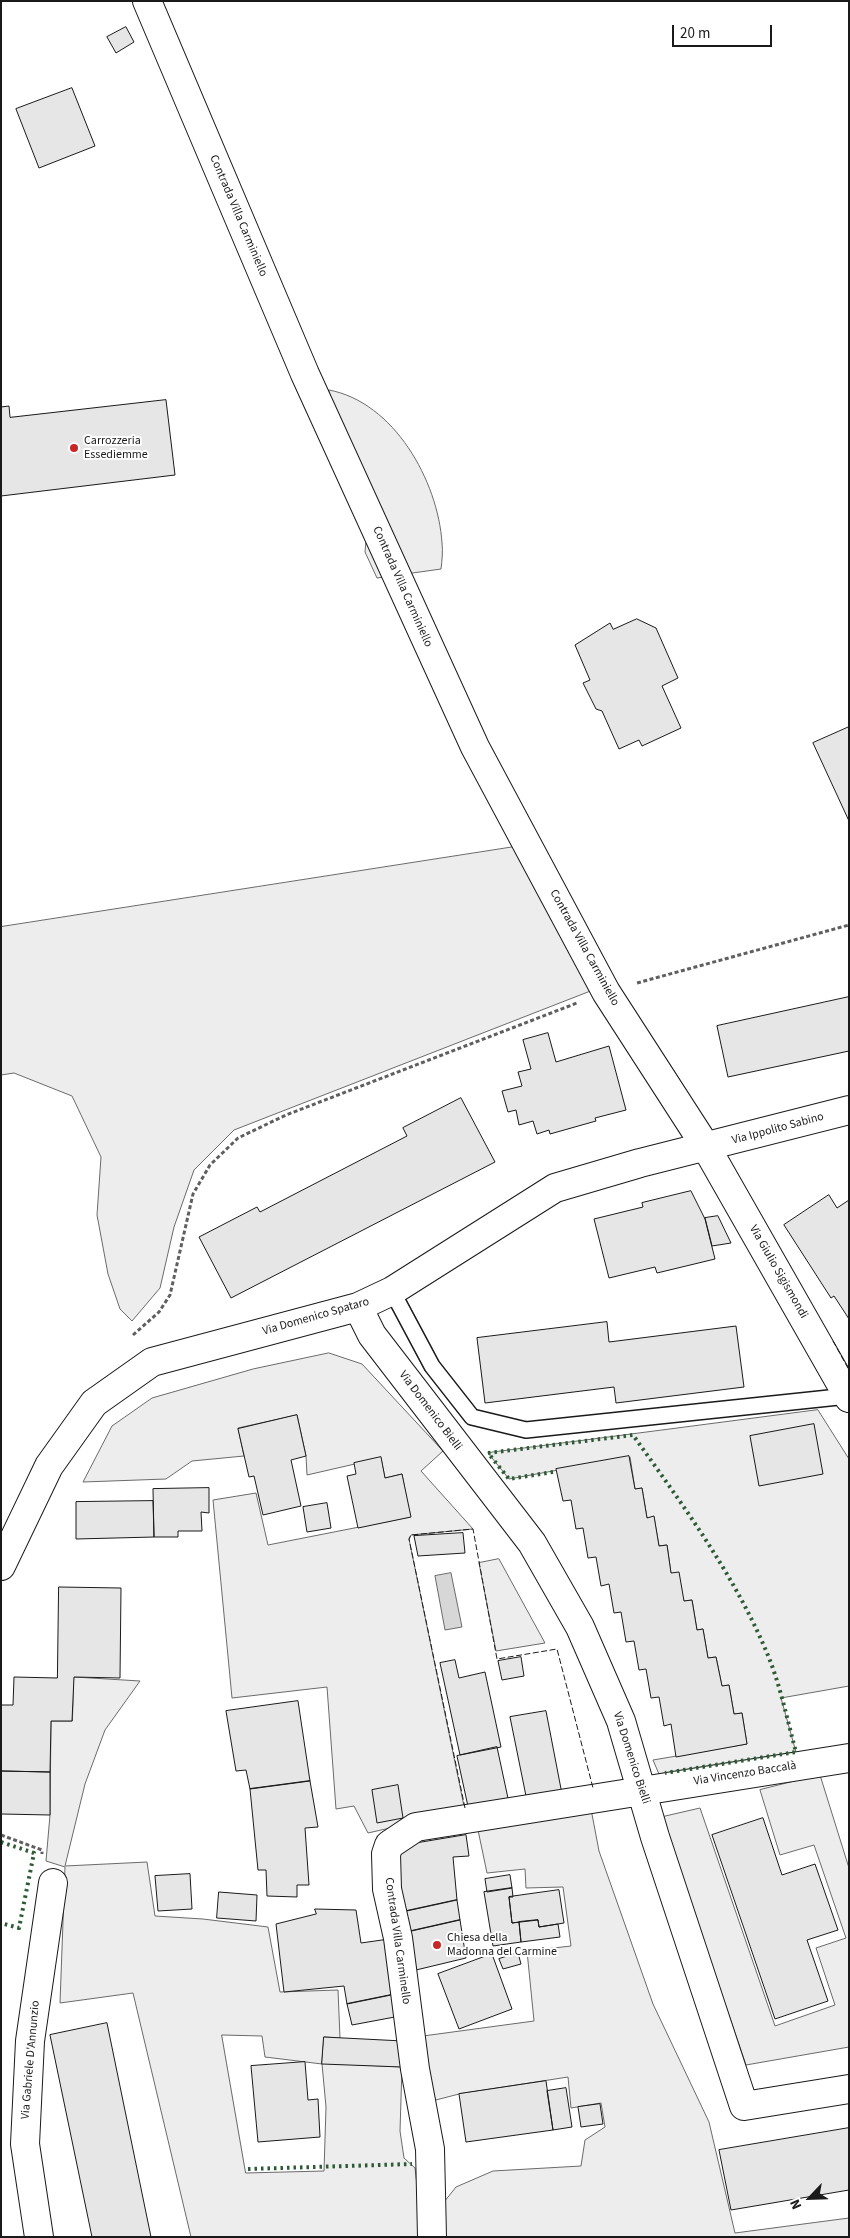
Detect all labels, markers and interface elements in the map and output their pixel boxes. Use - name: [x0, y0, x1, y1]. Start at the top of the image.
- scale bar: [675, 15, 775, 47]
- text: 20 m: [680, 23, 710, 44]
- street label: Contrada Villa Carminiello: [206, 153, 270, 279]
- place label: Carrozzeria Essediemme: [84, 434, 148, 462]
- marker: Carrozzeria Essediemme: [68, 442, 80, 454]
- street label: Contrada Villa Carminiello: [369, 524, 435, 650]
- street label: Contrada Villa Carminiello: [546, 887, 622, 1009]
- street label: Via Ippolito Sabino: [731, 1110, 825, 1148]
- street label: Via Giulio Sigismondi: [745, 1223, 811, 1321]
- street label: Via Domenico Spataro: [261, 1295, 371, 1339]
- street label: Via Domenico Bielli: [395, 1368, 465, 1454]
- street label: Via Domenico Bielli: [609, 1710, 653, 1806]
- street label: Via Vincenzo Baccalà: [693, 1759, 797, 1789]
- street label: Contrada Villa Carminello: [381, 1877, 413, 2005]
- place label: Chiesa della Madonna del Carmine: [447, 1931, 557, 1959]
- marker: Chiesa della Madonna del Carmine: [431, 1939, 443, 1951]
- street label: Via Gabriele D'Annunzio: [19, 2000, 43, 2120]
- north arrow: [785, 2173, 835, 2223]
- text: N: [785, 2196, 807, 2212]

